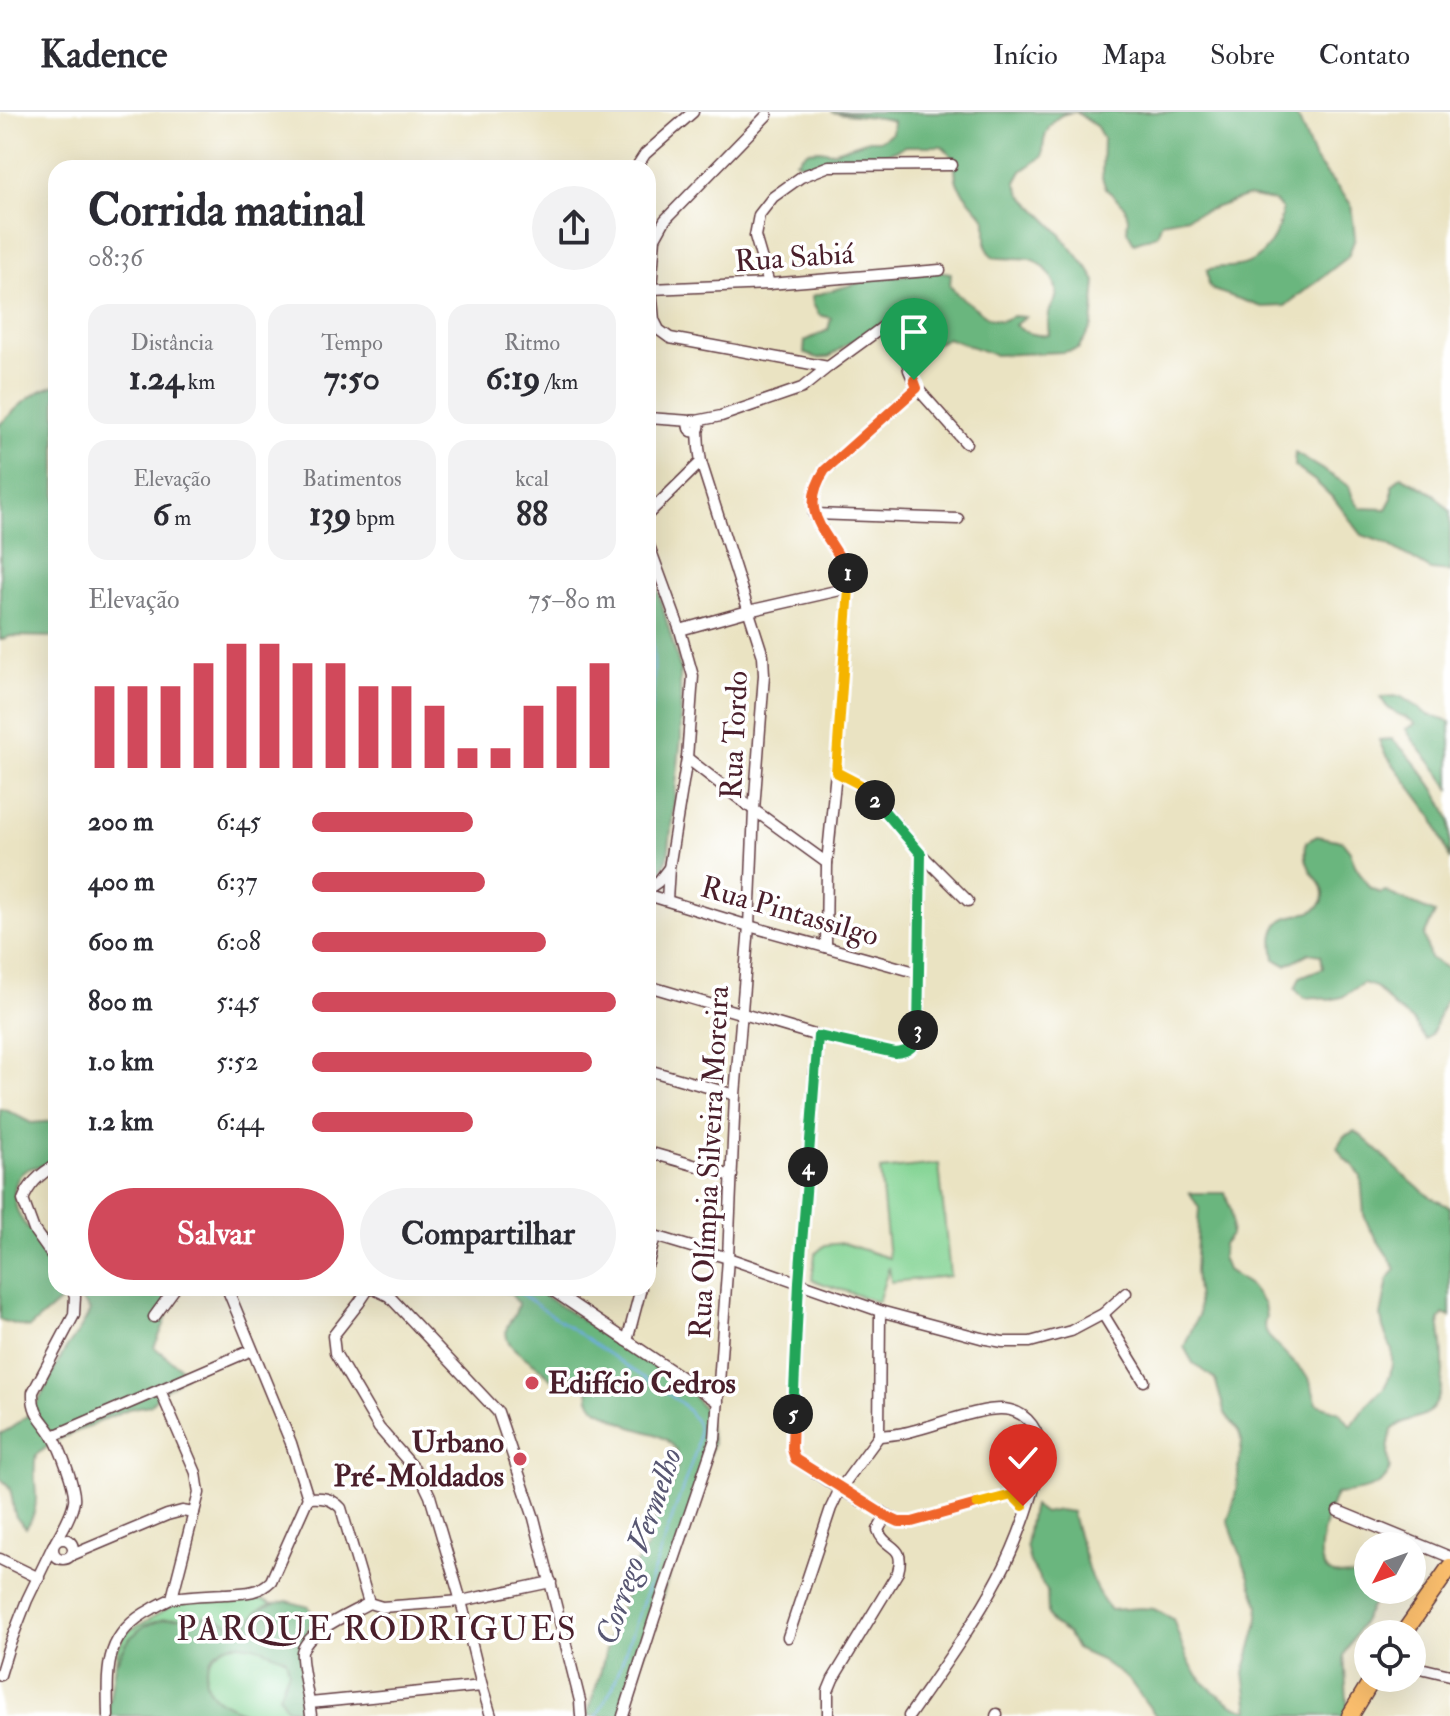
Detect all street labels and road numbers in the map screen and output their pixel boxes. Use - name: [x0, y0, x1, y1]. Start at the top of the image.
- street label: Rua Sabiá: [733, 235, 855, 280]
- street label: Rua Tordo: [713, 670, 756, 800]
- street label: Rua Pintassilgo: [697, 868, 883, 955]
- street label: Rua Olímpia Silveira Moreira: [682, 984, 737, 1339]

